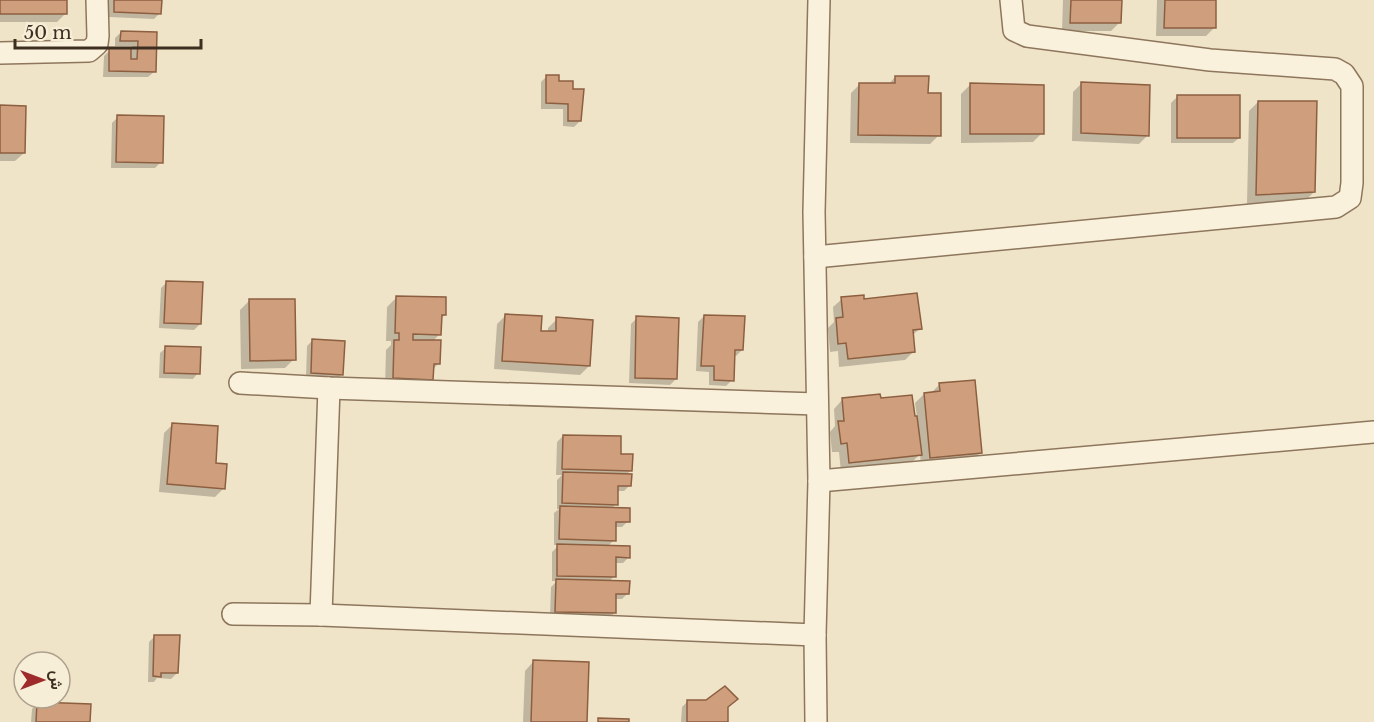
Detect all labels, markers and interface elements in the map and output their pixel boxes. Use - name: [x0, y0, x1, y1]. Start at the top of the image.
- scale bar: [15, 12, 201, 50]
- text: 50 m: [24, 22, 72, 44]
- north arrow: [12, 650, 72, 710]
- text: ش: [47, 670, 67, 690]

